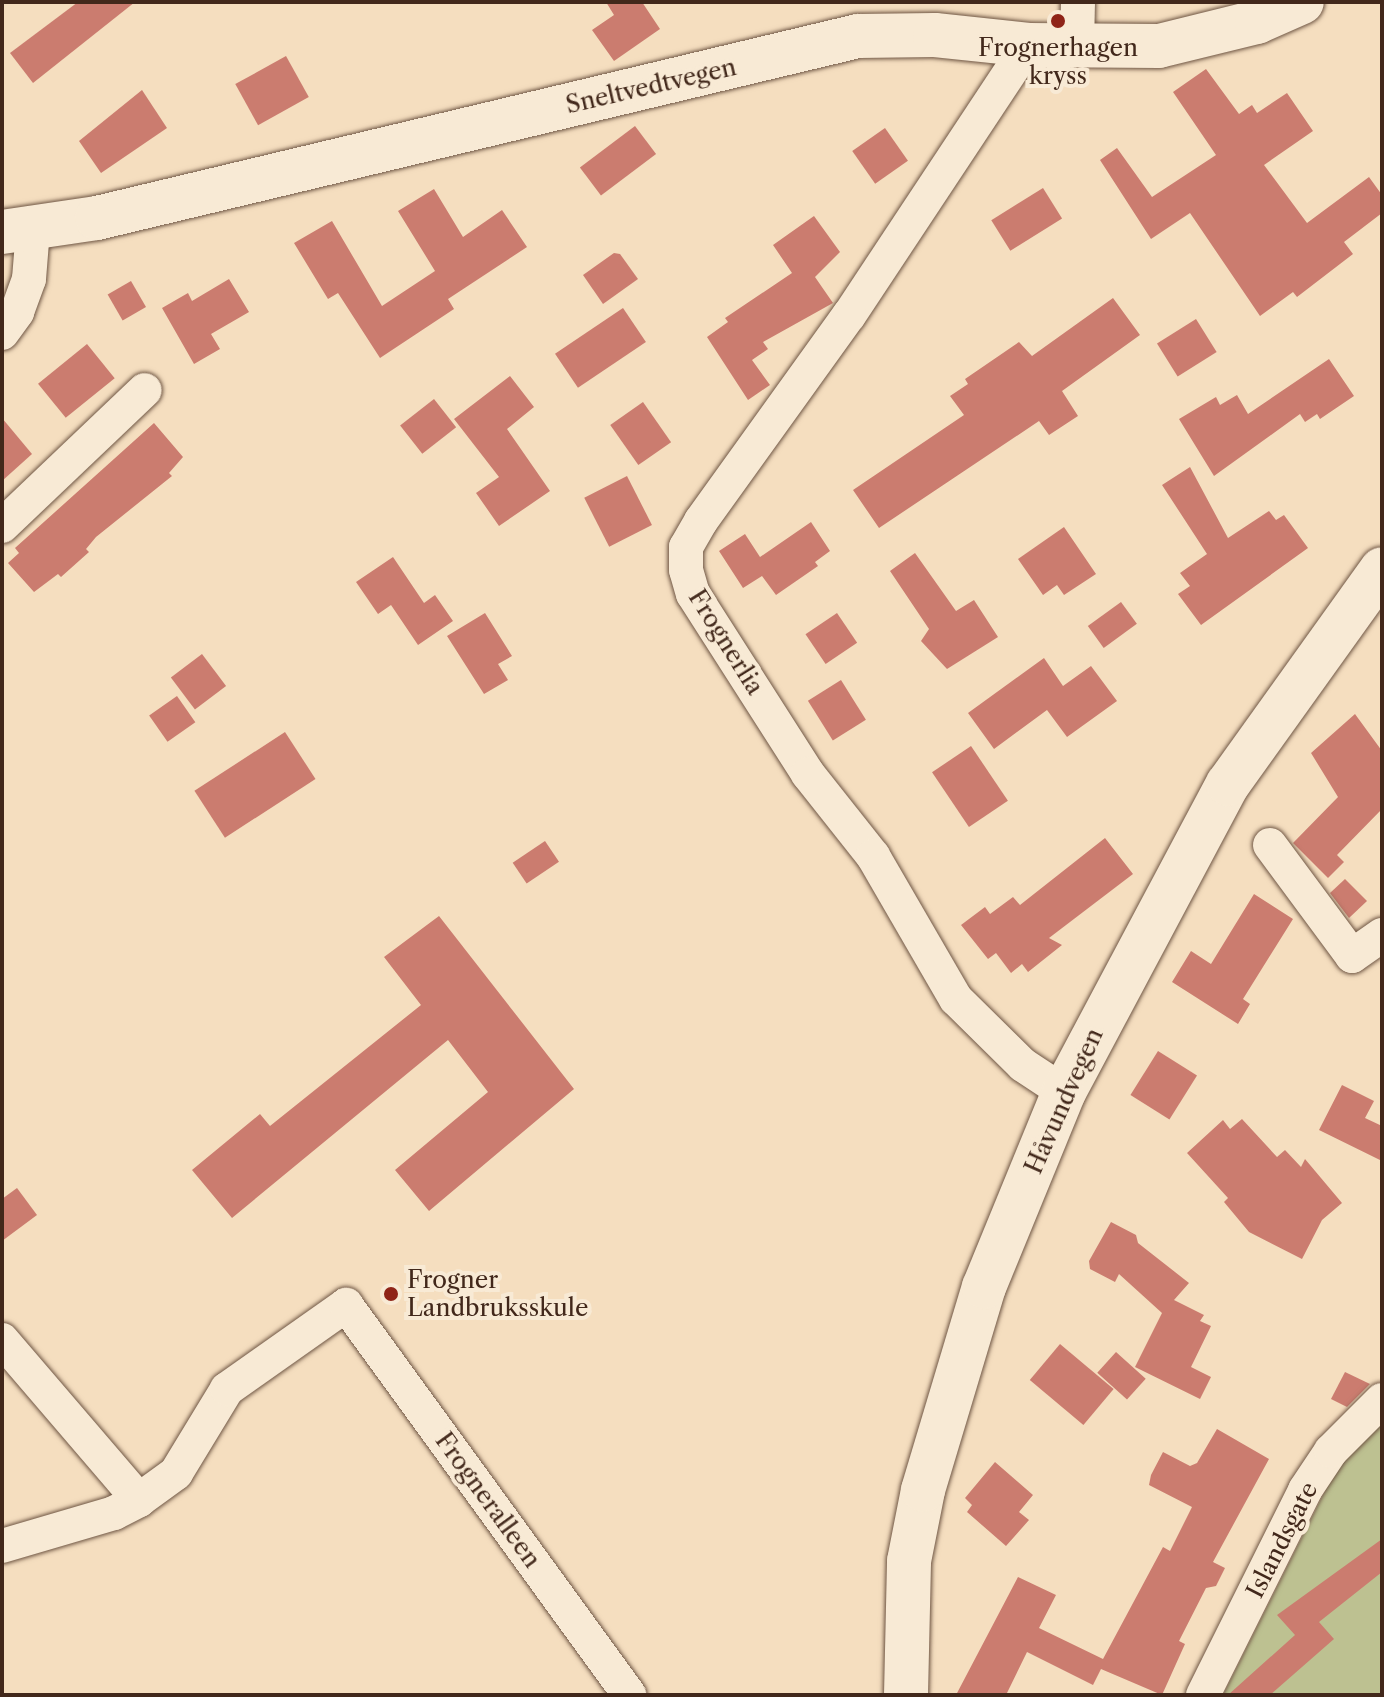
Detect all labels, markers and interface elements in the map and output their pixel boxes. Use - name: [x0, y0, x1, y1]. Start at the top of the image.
- marker: Frognerhagen kryss: [1049, 12, 1067, 30]
- place label: Frognerhagen kryss: [978, 34, 1138, 90]
- street label: Sneltvedtvegen: [563, 52, 739, 120]
- street label: Frognerlia: [682, 584, 770, 700]
- street label: Håvundvegen: [1019, 1024, 1109, 1178]
- place label: Frogner Landbruksskule: [407, 1266, 588, 1322]
- marker: Frogner Landbruksskule: [382, 1285, 400, 1303]
- street label: Frogneralleen: [429, 1427, 547, 1573]
- street label: Islandsgate: [1240, 1477, 1324, 1603]

